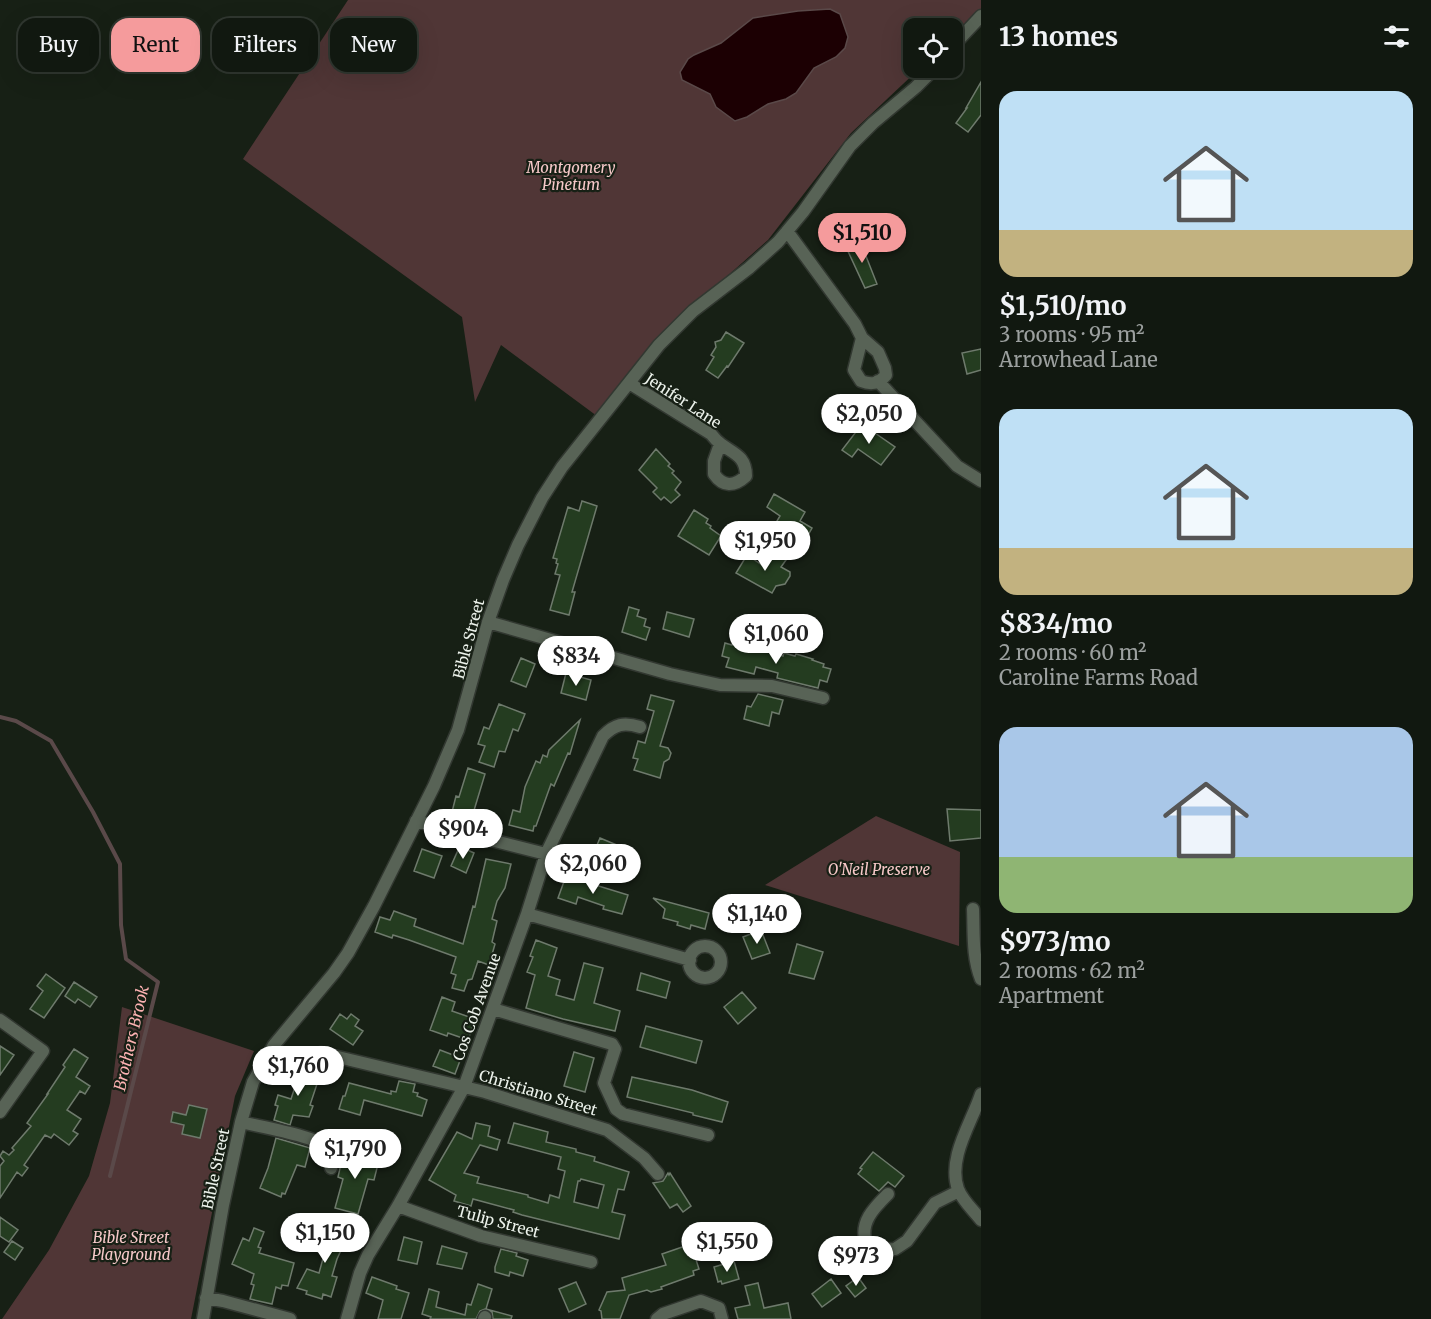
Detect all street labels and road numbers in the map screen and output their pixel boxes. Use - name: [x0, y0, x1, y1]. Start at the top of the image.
- street label: Jenifer Lane: [641, 368, 725, 432]
- street label: Bible Street: [449, 596, 488, 681]
- street label: Cos Cob Avenue: [448, 950, 505, 1063]
- street label: Christiano Street: [477, 1066, 600, 1120]
- street label: Bible Street: [198, 1126, 233, 1211]
- street label: Tulip Street: [455, 1201, 542, 1242]

